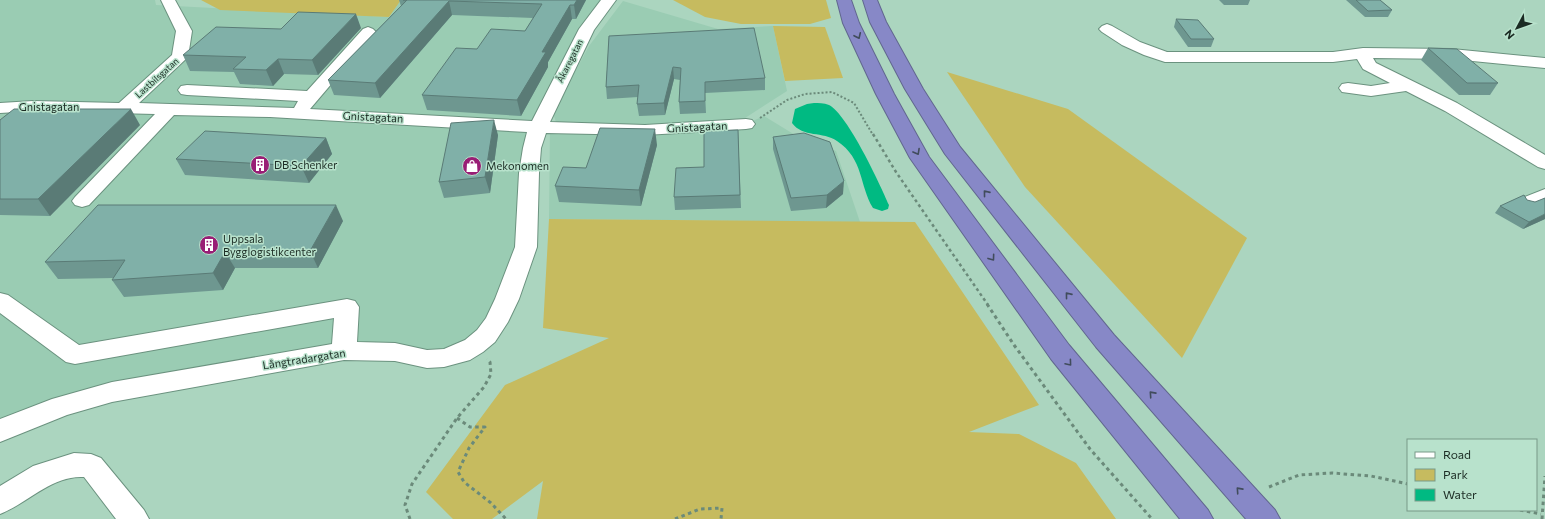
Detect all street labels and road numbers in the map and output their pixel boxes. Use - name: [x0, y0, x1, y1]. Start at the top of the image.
- street label: Åkaregatan: [553, 37, 585, 84]
- street label: Lastbilsgatan: [133, 55, 181, 100]
- street label: Gnistagatan: [19, 100, 79, 113]
- street label: Gnistagatan: [342, 108, 404, 125]
- street label: Gnistagatan: [666, 118, 728, 135]
- street label: Långtradargatan: [262, 346, 346, 371]

